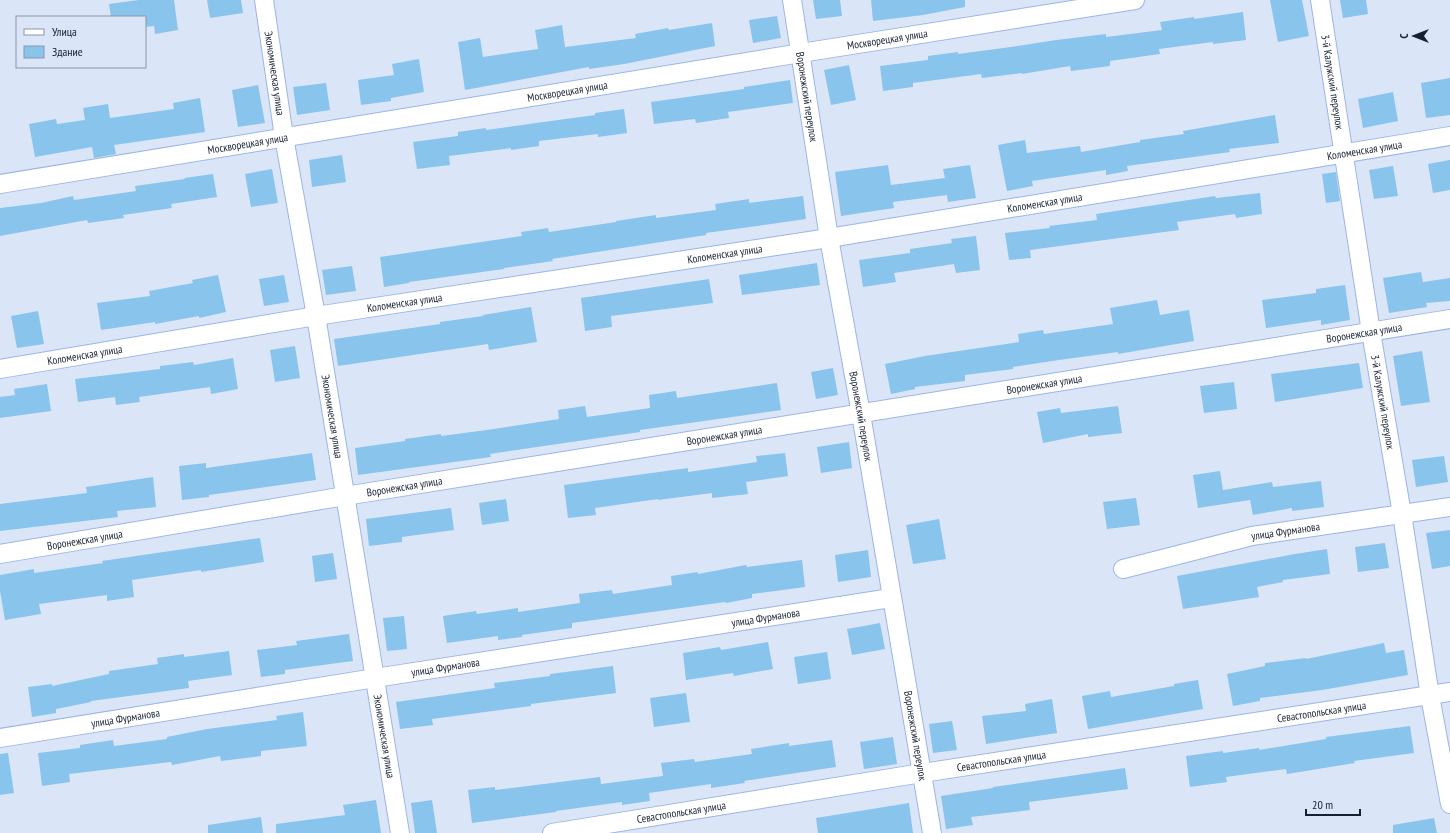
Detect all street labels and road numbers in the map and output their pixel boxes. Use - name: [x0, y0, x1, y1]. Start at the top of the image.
- street label: Москворецкая улица: [846, 26, 928, 53]
- street label: Экономическая улица: [262, 30, 288, 116]
- street label: 3-й Калужский переулок: [1318, 34, 1347, 131]
- street label: Воронежский переулок: [793, 51, 821, 144]
- street label: Москворецкая улица: [526, 78, 609, 105]
- street label: Москворецкая улица: [207, 130, 289, 157]
- street label: Коломенская улица: [1326, 137, 1403, 163]
- street label: Коломенская улица: [1006, 190, 1083, 216]
- street label: Коломенская улица: [686, 241, 763, 266]
- street label: Коломенская улица: [366, 290, 443, 315]
- street label: Воронежская улица: [1325, 320, 1403, 346]
- street label: Коломенская улица: [46, 342, 123, 368]
- street label: 3-й Калужский переулок: [1368, 354, 1398, 451]
- street label: Воронежский переулок: [846, 370, 876, 463]
- street label: Воронежская улица: [1005, 371, 1083, 397]
- street label: Экономическая улица: [319, 373, 346, 459]
- street label: Воронежская улица: [686, 422, 763, 448]
- street label: Воронежская улица: [366, 474, 443, 499]
- street label: улица Фурманова: [1250, 519, 1321, 543]
- street label: Воронежская улица: [46, 527, 124, 553]
- street label: улица Фурманова: [730, 605, 801, 630]
- street label: улица Фурманова: [410, 655, 481, 679]
- street label: Воронежский переулок: [901, 690, 930, 782]
- street label: Экономическая улица: [371, 693, 398, 779]
- street label: Севастопольская улица: [1276, 698, 1367, 725]
- street label: улица Фурманова: [90, 706, 161, 730]
- street label: Севастопольская улица: [956, 747, 1047, 775]
- street label: Севастопольская улица: [636, 798, 727, 826]

